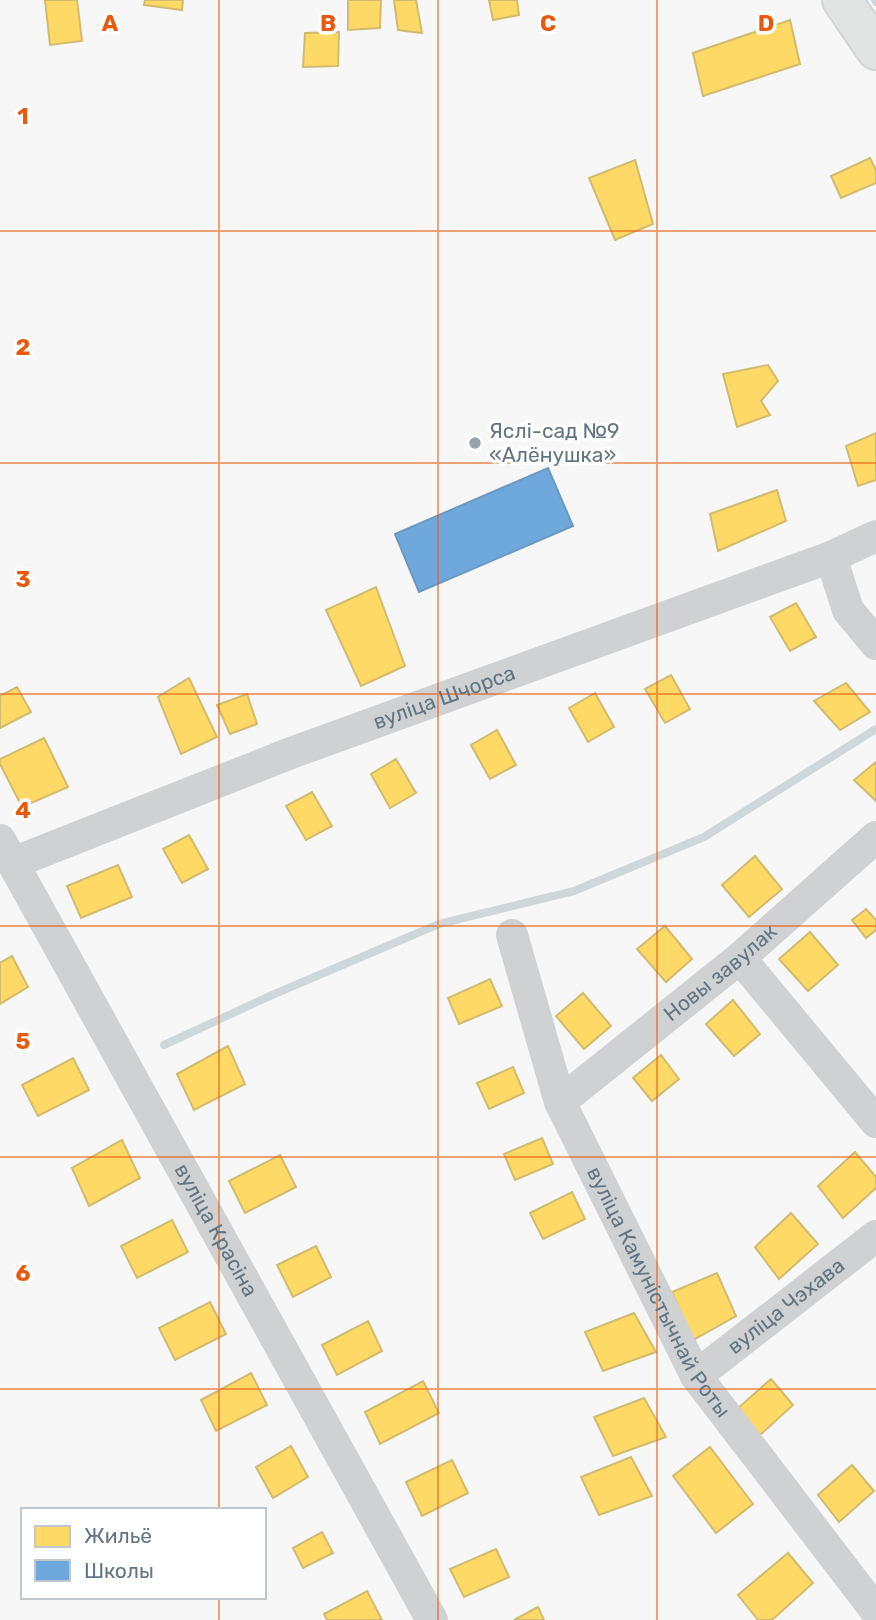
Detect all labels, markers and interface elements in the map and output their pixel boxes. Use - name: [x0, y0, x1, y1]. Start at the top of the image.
- text: A: [102, 9, 119, 37]
- text: B: [320, 9, 336, 37]
- text: C: [540, 9, 556, 37]
- text: D: [758, 9, 774, 37]
- text: 1: [17, 102, 29, 130]
- text: 2: [16, 333, 30, 361]
- place label: Яслі-сад №9 «Алёнушка»: [489, 418, 620, 467]
- marker: Яслі-сад №9 «Алёнушка»: [467, 435, 483, 451]
- text: 3: [15, 565, 31, 593]
- street label: вуліца Шчорса: [370, 660, 518, 734]
- text: 4: [15, 796, 31, 824]
- street label: Новы завулак: [658, 918, 782, 1026]
- text: 5: [16, 1027, 31, 1055]
- street label: вуліца Красіна: [170, 1159, 263, 1301]
- street label: вуліца Камуністычнай Роты: [582, 1162, 736, 1422]
- street label: вуліца Чэхава: [722, 1252, 849, 1359]
- text: 6: [16, 1259, 31, 1287]
- legend: [21, 1508, 266, 1599]
- text: Жильё: [84, 1523, 152, 1548]
- text: Школы: [84, 1558, 154, 1583]

